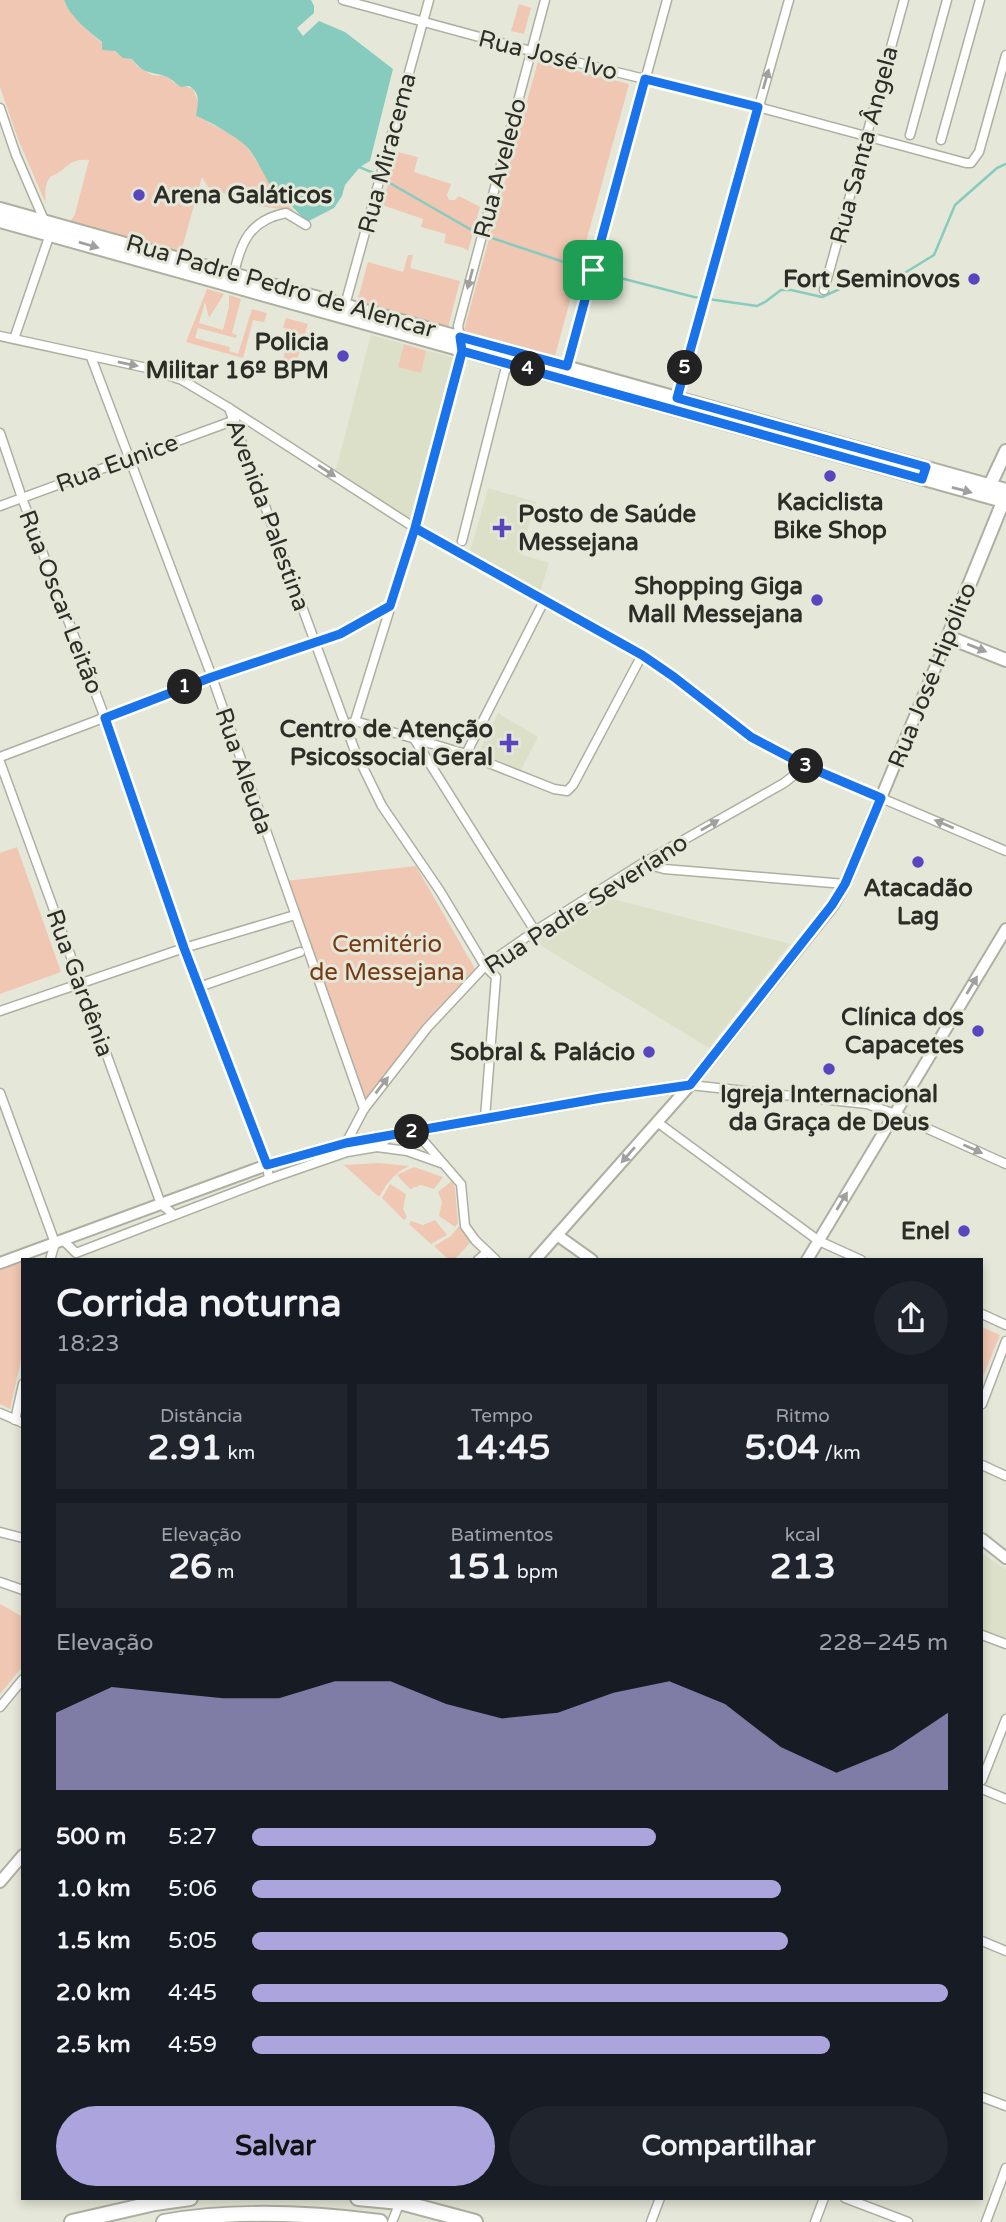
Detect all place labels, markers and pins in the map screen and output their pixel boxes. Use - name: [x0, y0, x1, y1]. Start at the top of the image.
- place label: Arena Galáticos: [153, 181, 332, 210]
- marker: Arena Galáticos: [131, 187, 147, 203]
- pin: [563, 240, 623, 300]
- place label: Fort Seminovos: [783, 265, 960, 294]
- marker: Fort Seminovos: [966, 271, 982, 287]
- place label: Policia Militar 16º BPM: [146, 328, 329, 385]
- marker: Policia Militar 16º BPM: [335, 348, 351, 364]
- pin: 5: [668, 350, 702, 386]
- pin: 4: [510, 352, 546, 386]
- marker: Kaciclista Bike Shop: [822, 468, 838, 484]
- place label: Kaciclista Bike Shop: [773, 488, 887, 545]
- place label: Posto de Saúde Messejana: [518, 500, 697, 557]
- marker: Posto de Saúde Messejana: [492, 518, 512, 538]
- place label: Shopping Giga Mall Messejana: [627, 572, 803, 629]
- marker: Shopping Giga Mall Messejana: [809, 592, 825, 608]
- pin: 1: [168, 670, 202, 704]
- place label: Centro de Atenção Psicossocial Geral: [280, 715, 493, 772]
- marker: Centro de Atenção Psicossocial Geral: [499, 733, 519, 753]
- pin: 3: [788, 748, 824, 784]
- marker: Atacadão Lag: [910, 854, 926, 870]
- place label: Atacadão Lag: [863, 874, 973, 931]
- place label: Clínica dos Capacetes: [841, 1003, 964, 1060]
- marker: Clínica dos Capacetes: [970, 1023, 986, 1039]
- place label: Sobral & Palácio: [450, 1038, 635, 1067]
- marker: Sobral & Palácio: [641, 1044, 657, 1060]
- marker: Igreja Internacional da Graça de Deus: [821, 1061, 837, 1077]
- place label: Igreja Internacional da Graça de Deus: [720, 1080, 938, 1137]
- pin: 2: [394, 1114, 430, 1150]
- place label: Enel: [901, 1217, 950, 1246]
- marker: Enel: [956, 1223, 972, 1239]

